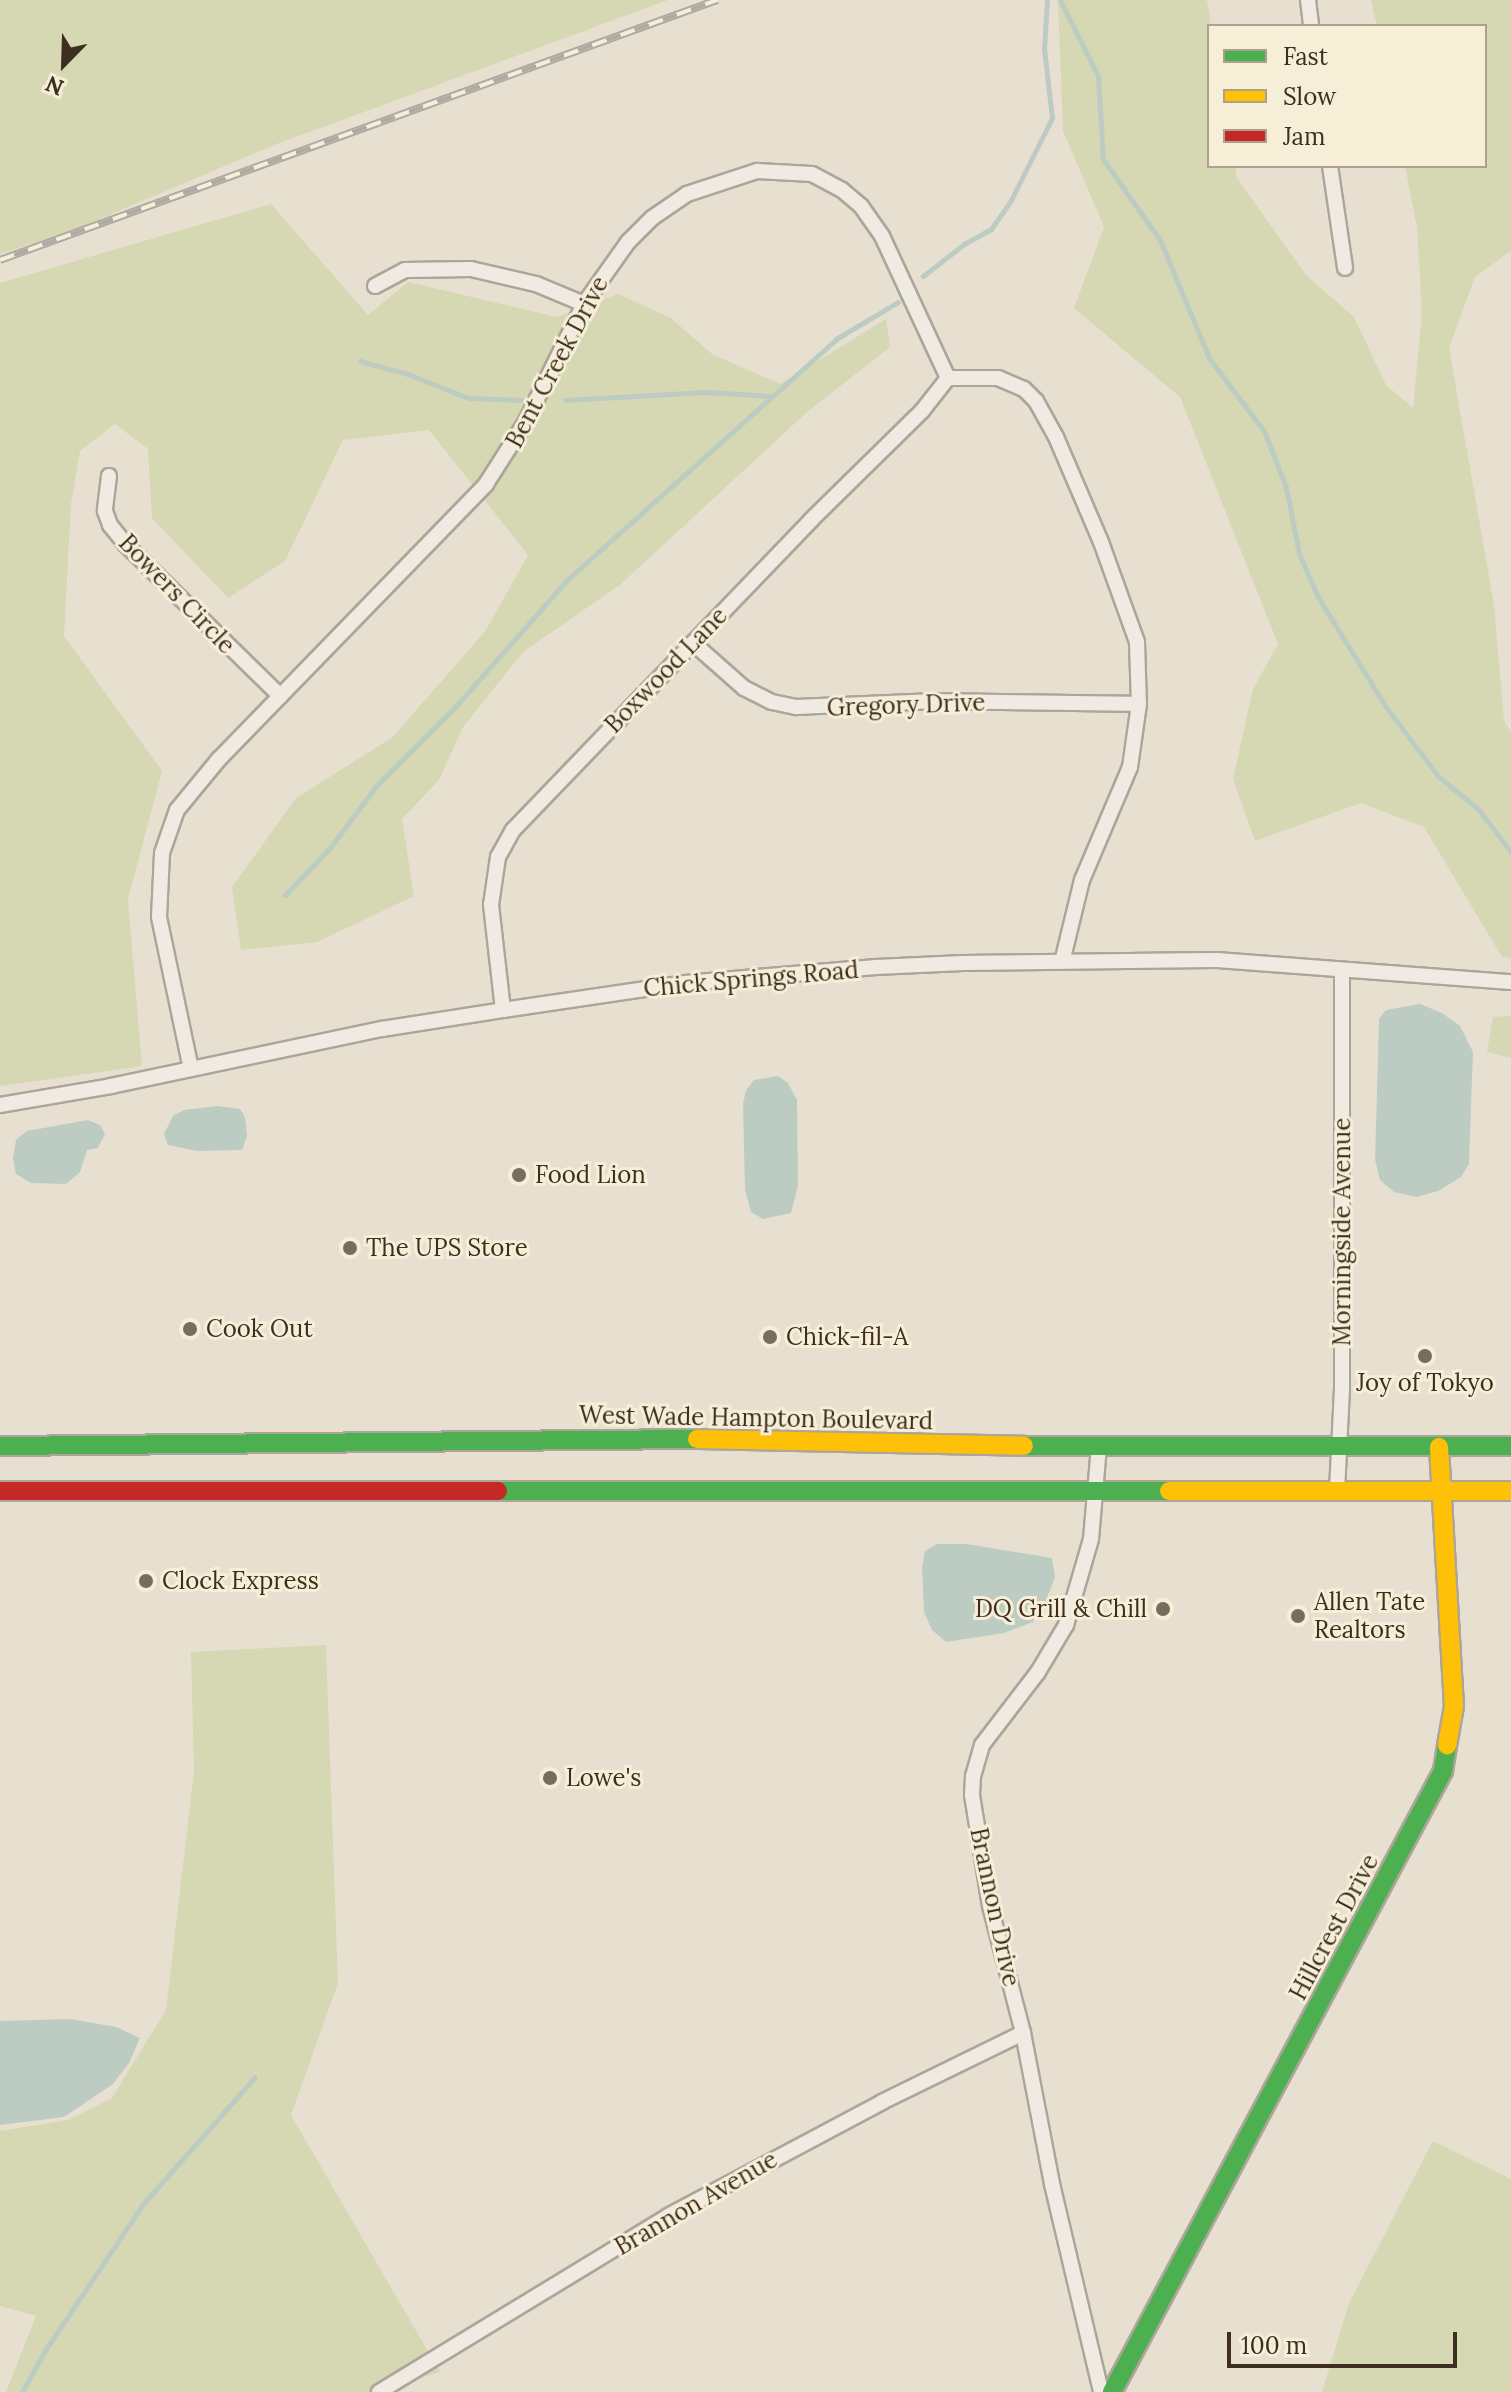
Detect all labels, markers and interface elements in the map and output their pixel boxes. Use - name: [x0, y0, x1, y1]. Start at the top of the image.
- north arrow: [24, 24, 104, 104]
- legend: [1207, 24, 1487, 168]
- text: Fast: [1283, 41, 1328, 72]
- text: N: [41, 70, 68, 102]
- text: Slow: [1283, 81, 1336, 112]
- text: Jam: [1283, 121, 1325, 152]
- street label: Bent Creek Drive: [500, 271, 614, 453]
- street label: Bowers Circle: [113, 528, 241, 660]
- street label: Boxwood Lane: [599, 601, 733, 739]
- street label: Gregory Drive: [826, 688, 986, 722]
- street label: Chick Springs Road: [642, 955, 860, 1003]
- street label: Morningside Avenue: [1328, 1118, 1356, 1346]
- place label: Food Lion: [535, 1161, 646, 1189]
- marker: Food Lion: [510, 1166, 528, 1184]
- place label: The UPS Store: [366, 1234, 528, 1262]
- marker: The UPS Store: [341, 1239, 359, 1257]
- place label: Cook Out: [206, 1315, 313, 1343]
- marker: Cook Out: [181, 1320, 199, 1338]
- place label: Chick-fil-A: [786, 1323, 908, 1351]
- marker: Chick-fil-A: [761, 1328, 779, 1346]
- marker: Joy of Tokyo: [1416, 1347, 1434, 1365]
- place label: Joy of Tokyo: [1356, 1369, 1494, 1397]
- street label: West Wade Hampton Boulevard: [579, 1401, 933, 1435]
- place label: Clock Express: [162, 1567, 319, 1595]
- marker: Clock Express: [137, 1572, 155, 1590]
- place label: Allen Tate Realtors: [1314, 1588, 1425, 1644]
- place label: DQ Grill & Chill: [975, 1595, 1147, 1623]
- marker: DQ Grill & Chill: [1154, 1600, 1172, 1618]
- marker: Allen Tate Realtors: [1289, 1607, 1307, 1625]
- place label: Lowe's: [566, 1764, 641, 1792]
- marker: Lowe's: [541, 1769, 559, 1787]
- street label: Brannon Drive: [964, 1825, 1026, 1989]
- street label: Hillcrest Drive: [1283, 1849, 1385, 2005]
- street label: Brannon Avenue: [610, 2145, 782, 2261]
- scale bar: [1231, 2316, 1461, 2366]
- text: 100 m: [1241, 2330, 1307, 2361]

